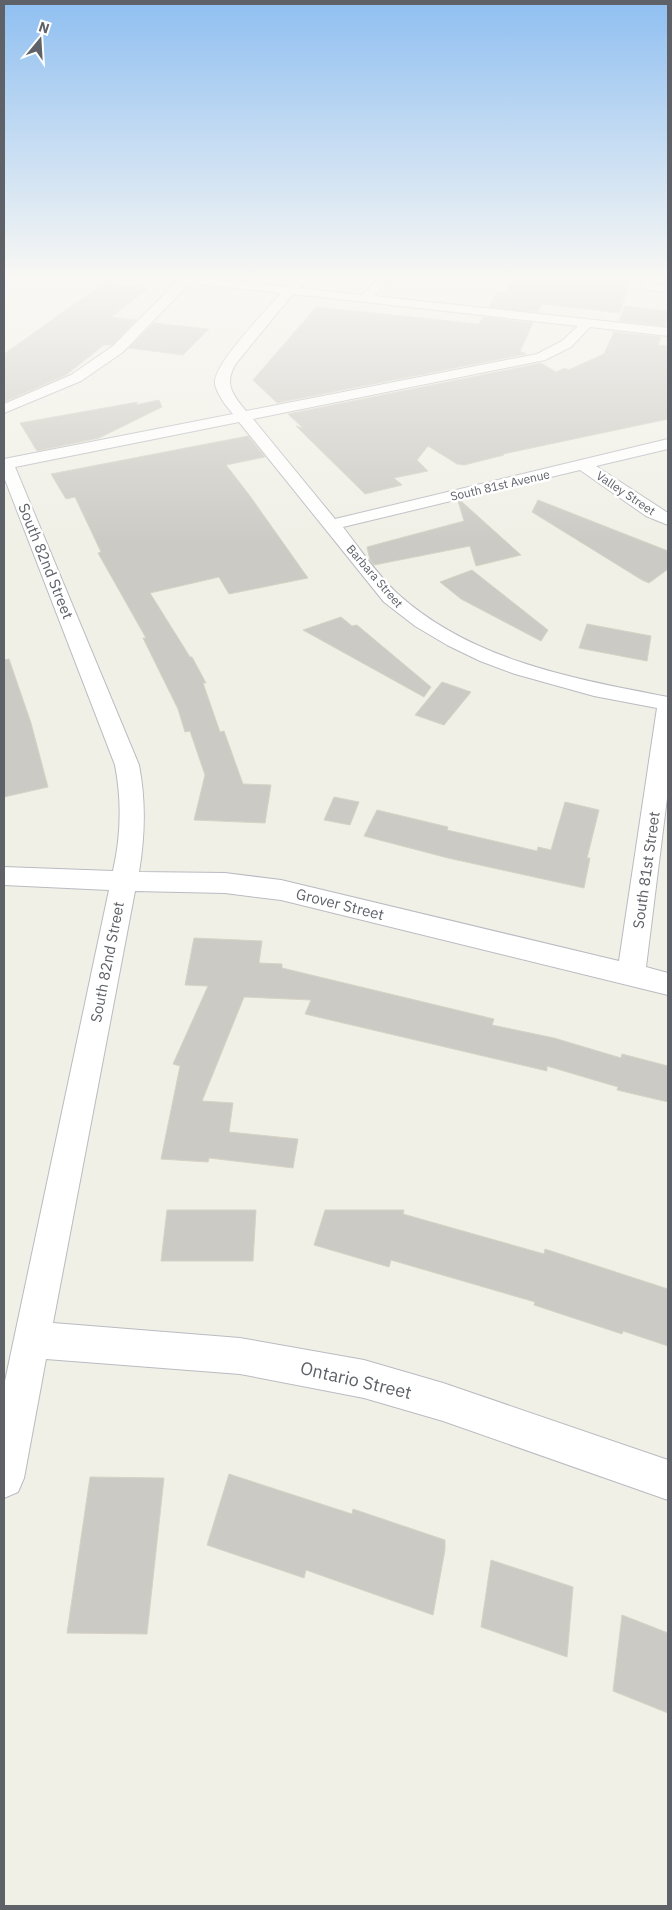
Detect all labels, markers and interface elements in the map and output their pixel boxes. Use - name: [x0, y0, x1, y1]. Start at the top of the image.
- north arrow: [15, 15, 65, 65]
- text: N: [36, 18, 52, 38]
- street label: South 81st Avenue: [449, 466, 552, 504]
- street label: Valley Street: [594, 468, 658, 518]
- street label: South 82nd Street: [14, 500, 78, 622]
- street label: Barbara Street: [344, 541, 406, 611]
- street label: South 81st Street: [628, 810, 664, 930]
- street label: Grover Street: [294, 884, 386, 924]
- street label: South 82nd Street: [86, 900, 128, 1024]
- street label: Ontario Street: [298, 1356, 414, 1404]

